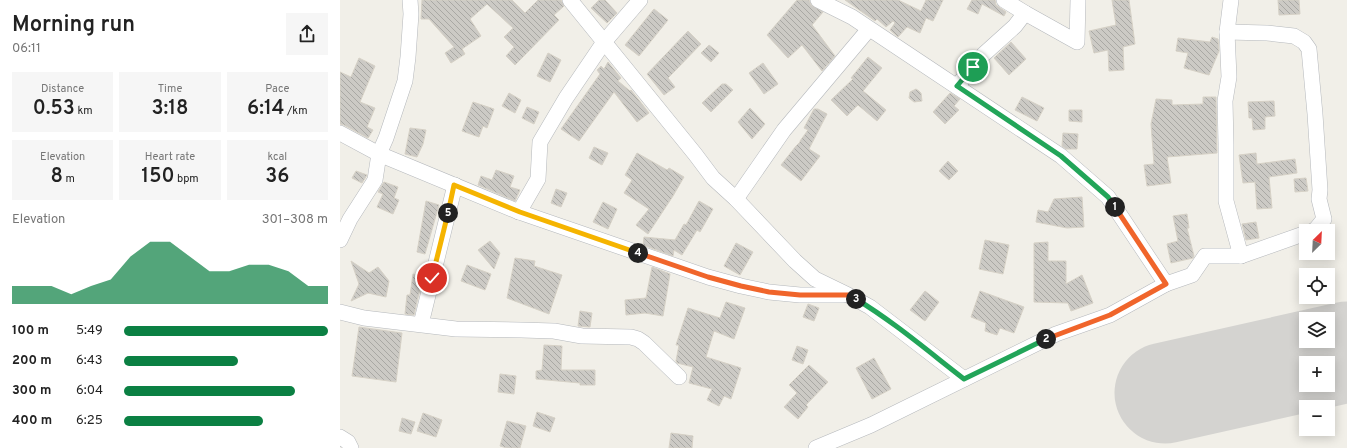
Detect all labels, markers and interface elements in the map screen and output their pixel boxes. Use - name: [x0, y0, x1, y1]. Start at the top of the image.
- text: Morning run: [12, 12, 135, 39]
- button: share: [286, 13, 328, 55]
- text: 06:11: [12, 41, 41, 57]
- pin: [956, 50, 990, 84]
- icon: arrive: [962, 56, 984, 78]
- text: Distance: [41, 82, 84, 96]
- text: Time: [158, 82, 182, 96]
- text: Pace: [265, 82, 289, 96]
- text: 0.53: [33, 96, 75, 122]
- text: 3:18: [151, 96, 189, 122]
- text: 6:14: [247, 96, 284, 122]
- text: km: [75, 104, 93, 118]
- text: /km: [284, 104, 308, 118]
- text: Elevation: [40, 150, 85, 164]
- text: Heart rate: [145, 150, 195, 164]
- text: kcal: [268, 150, 287, 164]
- text: 8: [50, 164, 63, 190]
- text: 150: [141, 164, 174, 190]
- text: 36: [265, 164, 289, 190]
- text: m: [63, 172, 75, 186]
- text: bpm: [174, 172, 199, 186]
- pin: 1: [1105, 197, 1125, 217]
- text: 1: [1113, 200, 1117, 214]
- pin: 5: [438, 203, 458, 223]
- text: 5: [445, 206, 451, 220]
- text: Elevation: [12, 212, 65, 228]
- text: 301–308 m: [262, 212, 328, 228]
- north arrow: [1299, 224, 1335, 260]
- map controls: [1299, 224, 1335, 436]
- pin: 4: [628, 243, 648, 263]
- text: 4: [634, 246, 642, 260]
- pin: [415, 261, 449, 295]
- icon: check: [421, 267, 443, 289]
- button: locate: [1299, 268, 1335, 304]
- pin: 3: [846, 289, 866, 309]
- text: 3: [853, 292, 859, 306]
- button: layers: [1299, 312, 1335, 348]
- text: 100 m: [12, 323, 49, 339]
- text: 5:49: [76, 323, 103, 339]
- pin: 2: [1036, 329, 1056, 349]
- text: 2: [1043, 332, 1049, 346]
- text: 200 m: [12, 353, 52, 369]
- text: 6:43: [76, 353, 103, 369]
- button: +: [1299, 356, 1335, 392]
- text: 300 m: [12, 383, 51, 399]
- text: 6:04: [76, 383, 103, 399]
- button: −: [1299, 400, 1335, 436]
- text: 400 m: [12, 413, 52, 429]
- text: 6:25: [76, 413, 103, 429]

